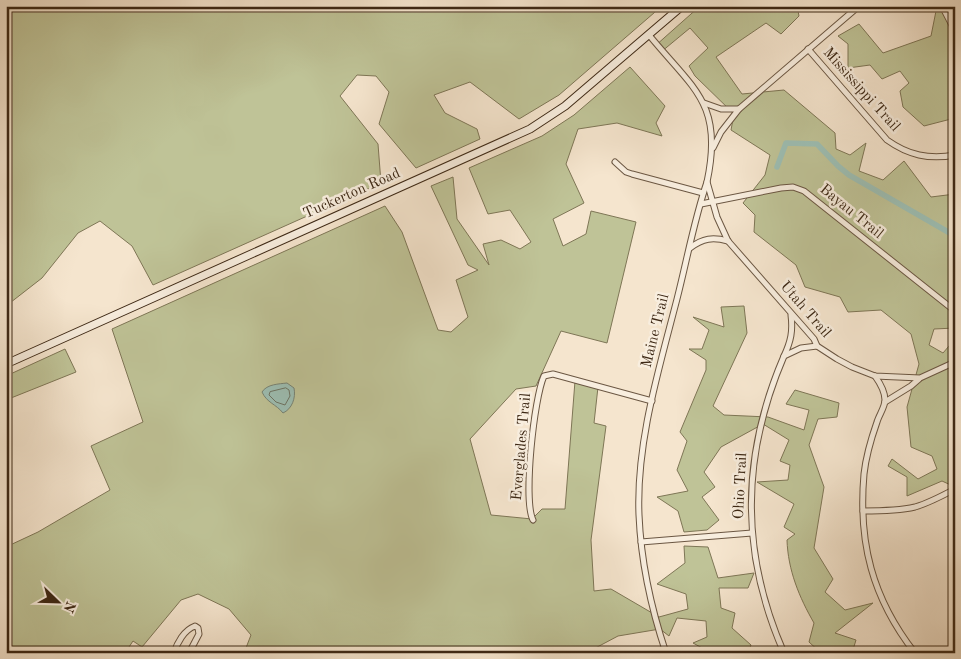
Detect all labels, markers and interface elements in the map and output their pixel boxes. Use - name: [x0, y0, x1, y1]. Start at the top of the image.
- street label: Mississippi Trail: [820, 45, 902, 135]
- street label: Tuckerton Road: [301, 166, 403, 222]
- street label: Bayau Trail: [816, 182, 886, 242]
- street label: Utah Trail: [777, 279, 833, 341]
- street label: Maine Trail: [640, 293, 672, 369]
- street label: Everglades Trail: [510, 393, 534, 501]
- street label: Ohio Trail: [732, 452, 750, 520]
- north arrow: [32, 576, 82, 626]
- text: N: [60, 599, 78, 615]

